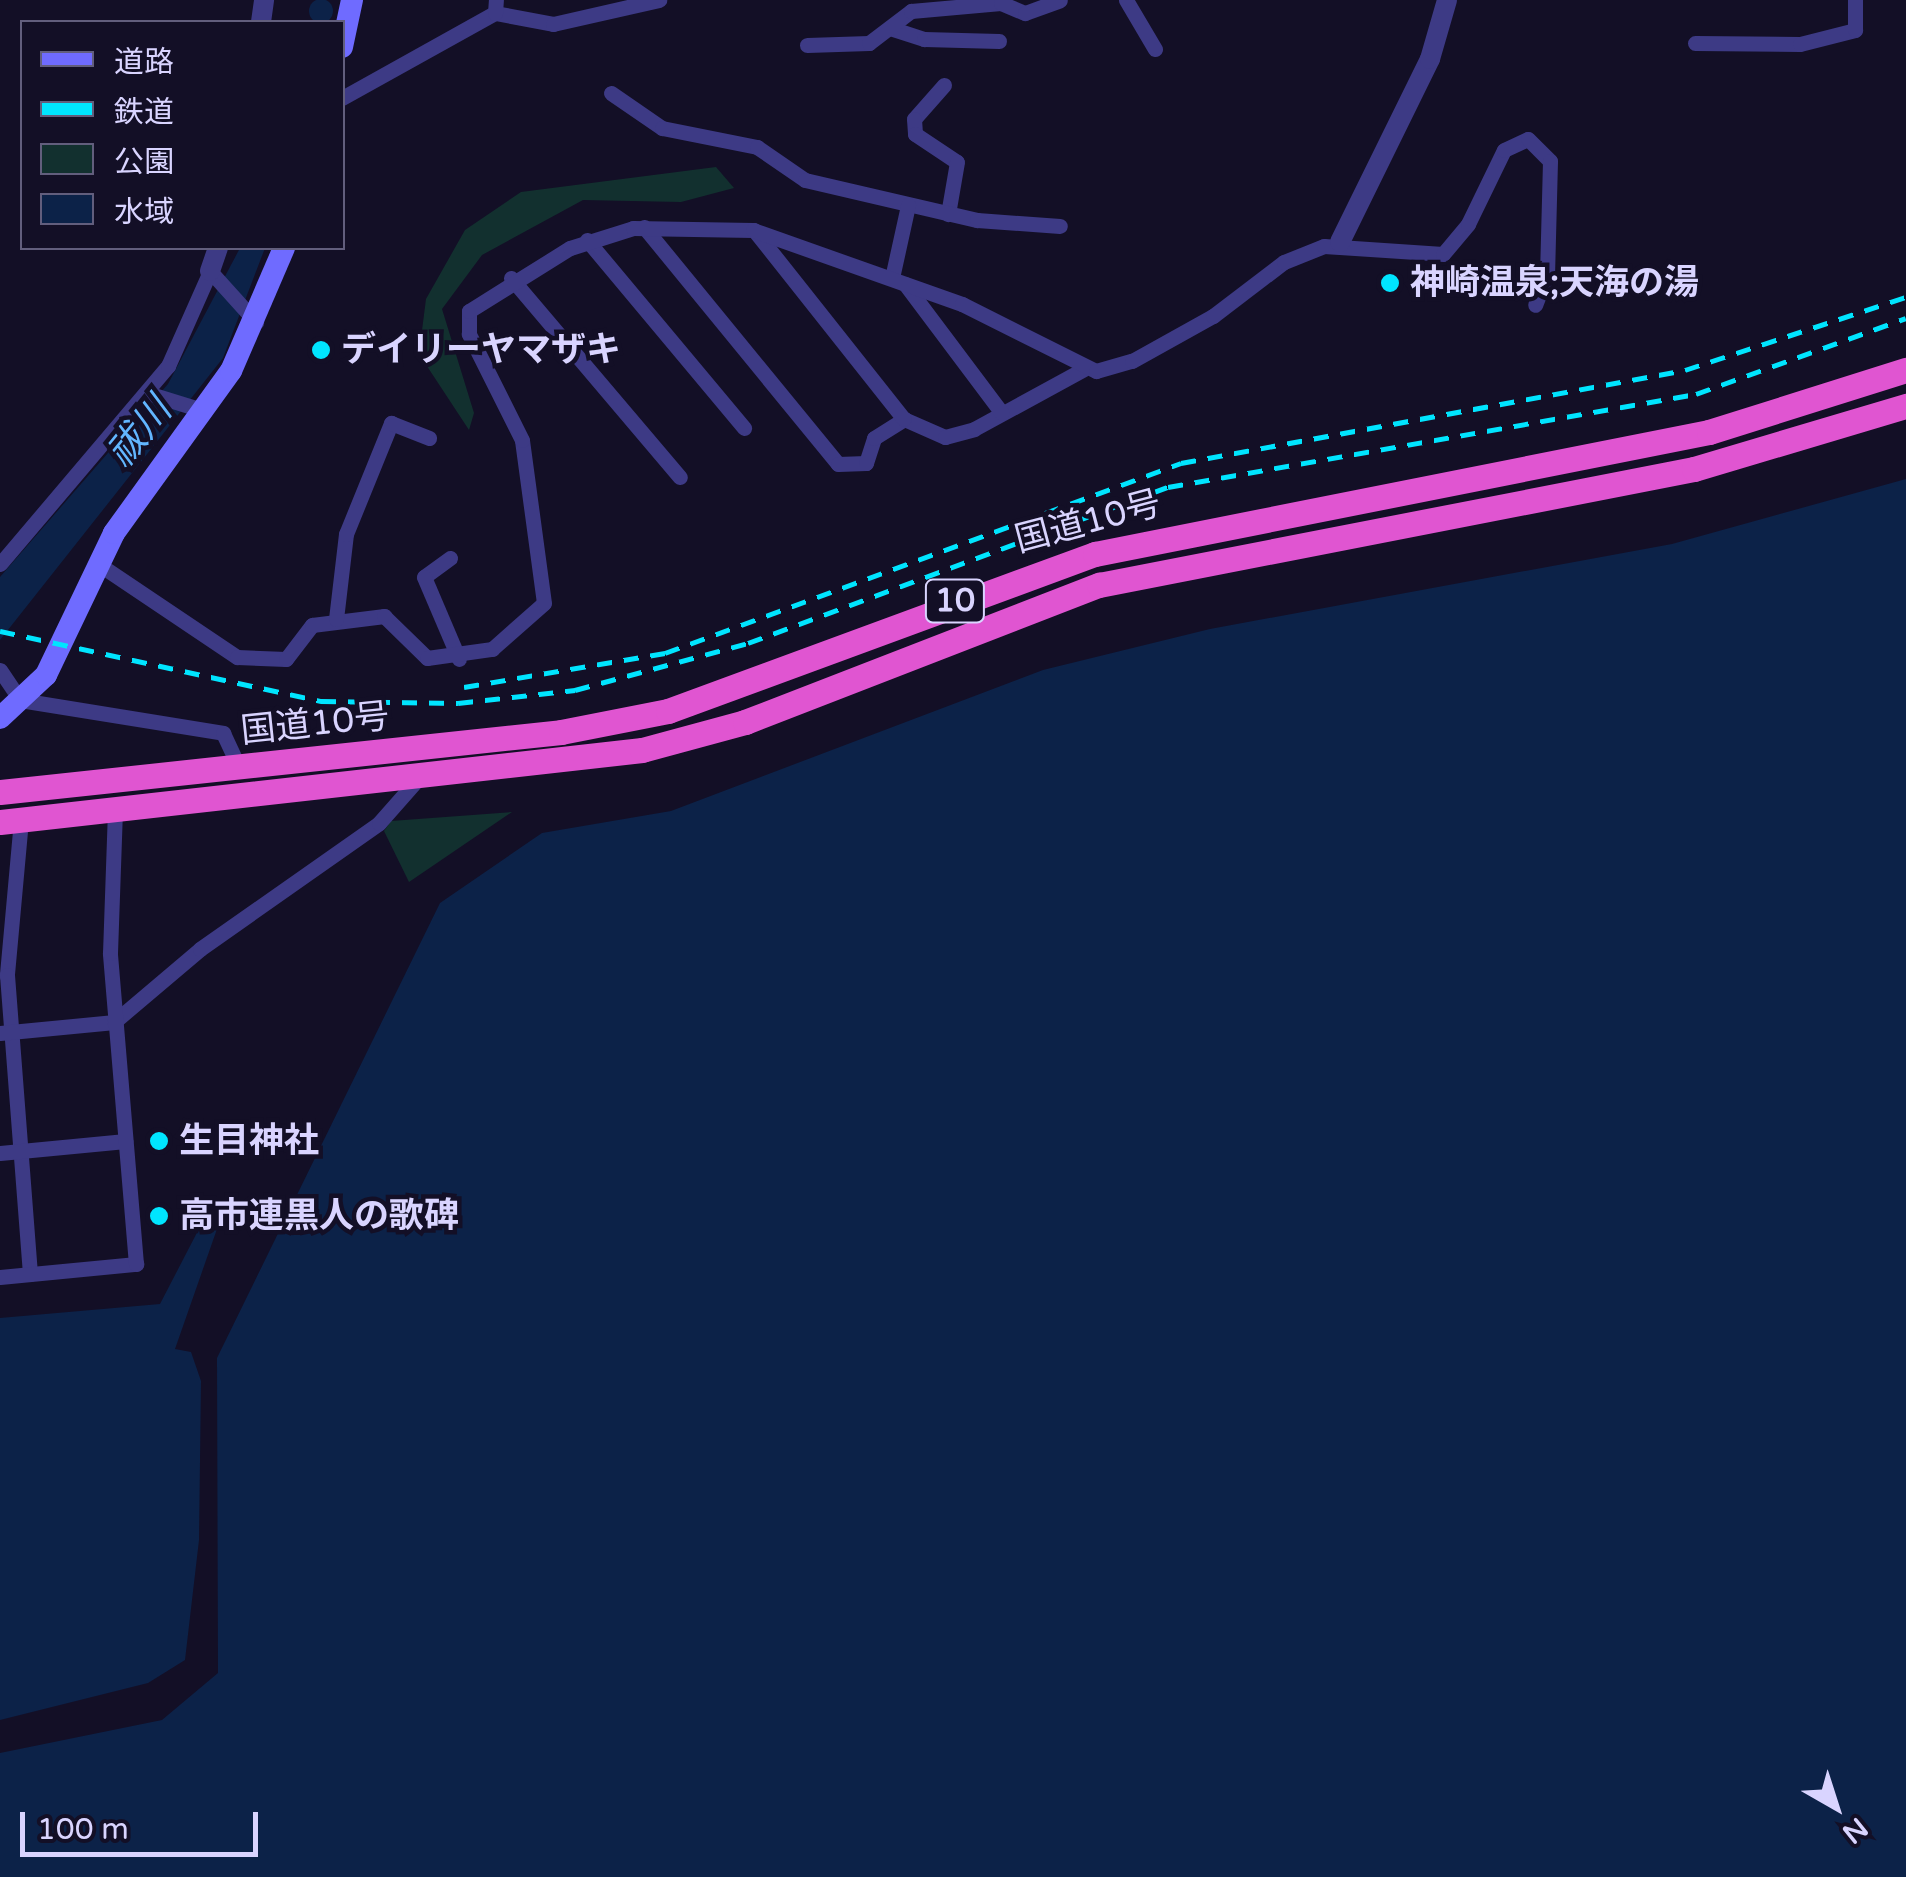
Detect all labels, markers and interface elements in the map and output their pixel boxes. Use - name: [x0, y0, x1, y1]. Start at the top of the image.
- legend: [20, 20, 345, 250]
- text: 道路: [114, 44, 174, 81]
- text: 鉄道: [114, 94, 174, 131]
- text: 公園: [114, 144, 174, 181]
- text: 水域: [114, 194, 174, 231]
- place label: 神崎温泉;天海の湯: [1410, 262, 1699, 304]
- marker: 神崎温泉;天海の湯: [1379, 272, 1401, 294]
- place label: デイリーヤマザキ: [341, 329, 621, 371]
- marker: デイリーヤマザキ: [310, 339, 332, 361]
- water label: 祓川: [98, 389, 182, 477]
- street label: 国道10号: [1011, 482, 1165, 562]
- road number: 10: [922, 574, 988, 628]
- street label: 国道10号: [239, 695, 391, 753]
- place label: 生目神社: [179, 1120, 319, 1162]
- marker: 生目神社: [148, 1130, 170, 1152]
- place label: 高市連黒人の歌碑: [179, 1195, 459, 1237]
- marker: 高市連黒人の歌碑: [148, 1205, 170, 1227]
- north arrow: [1786, 1757, 1886, 1857]
- scale bar: [25, 1792, 262, 1854]
- text: N: [1835, 1810, 1874, 1851]
- text: 100 m: [37, 1811, 129, 1848]

